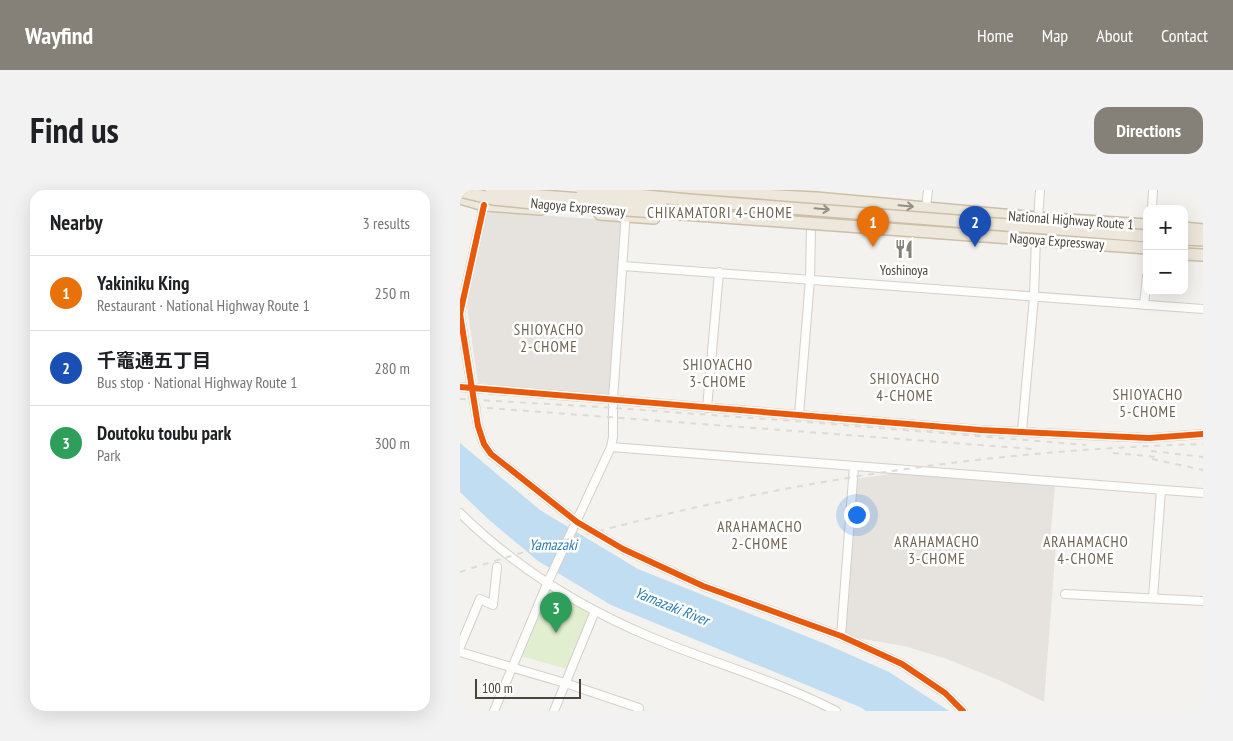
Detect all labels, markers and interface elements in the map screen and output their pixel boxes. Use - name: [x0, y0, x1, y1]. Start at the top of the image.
- text: Wayfind: [25, 20, 93, 51]
- text: Home: [977, 24, 1014, 47]
- text: Map: [1042, 24, 1068, 47]
- text: About: [1096, 24, 1133, 47]
- text: Contact: [1161, 24, 1208, 47]
- text: Find us: [30, 107, 119, 153]
- button: Directions: [1094, 107, 1203, 154]
- street label: Nagoya Expressway: [530, 194, 627, 220]
- one-way arrow: [898, 201, 914, 211]
- district label: CHIKAMATORI 4-CHOME: [647, 203, 793, 222]
- one-way arrow: [814, 205, 830, 214]
- map controls: [1143, 205, 1188, 295]
- button: +: [1143, 205, 1188, 250]
- pin: 1: [857, 206, 889, 247]
- pin: 2: [959, 206, 991, 247]
- street label: National Highway Route 1: [1008, 207, 1134, 233]
- text: Nearby: [50, 209, 103, 236]
- text: 3 results: [363, 213, 410, 233]
- street label: Nagoya Expressway: [1009, 229, 1106, 253]
- restaurant icon: Yoshinoya: [893, 238, 915, 260]
- button: −: [1143, 250, 1188, 295]
- place label: Yoshinoya: [880, 261, 928, 279]
- text: Yakiniku King: [97, 271, 189, 295]
- text: 1: [62, 283, 70, 303]
- text: 250 m: [375, 283, 410, 303]
- text: Restaurant · National Highway Route 1: [97, 295, 310, 315]
- district label: SHIOYACHO 2-CHOME: [514, 320, 584, 356]
- text: 千竈通五丁目: [97, 348, 211, 372]
- district label: SHIOYACHO 3-CHOME: [683, 355, 753, 391]
- text: 2: [62, 358, 70, 378]
- text: 280 m: [375, 358, 410, 378]
- district label: SHIOYACHO 4-CHOME: [870, 369, 940, 405]
- text: Bus stop · National Highway Route 1: [97, 372, 298, 392]
- district label: SHIOYACHO 5-CHOME: [1113, 385, 1183, 421]
- text: Doutoku toubu park: [97, 421, 231, 445]
- text: 3: [62, 433, 70, 453]
- text: 300 m: [375, 433, 410, 453]
- text: Park: [97, 445, 121, 465]
- your location: [844, 502, 870, 528]
- district label: ARAHAMACHO 2-CHOME: [717, 517, 803, 553]
- district label: ARAHAMACHO 3-CHOME: [894, 532, 980, 568]
- district label: ARAHAMACHO 4-CHOME: [1043, 532, 1129, 568]
- water label: Yamazaki: [529, 535, 579, 554]
- water label: Yamazaki River: [632, 583, 713, 630]
- pin: 3: [540, 592, 572, 633]
- scale bar: [475, 676, 581, 699]
- text: 100 m: [482, 679, 513, 697]

